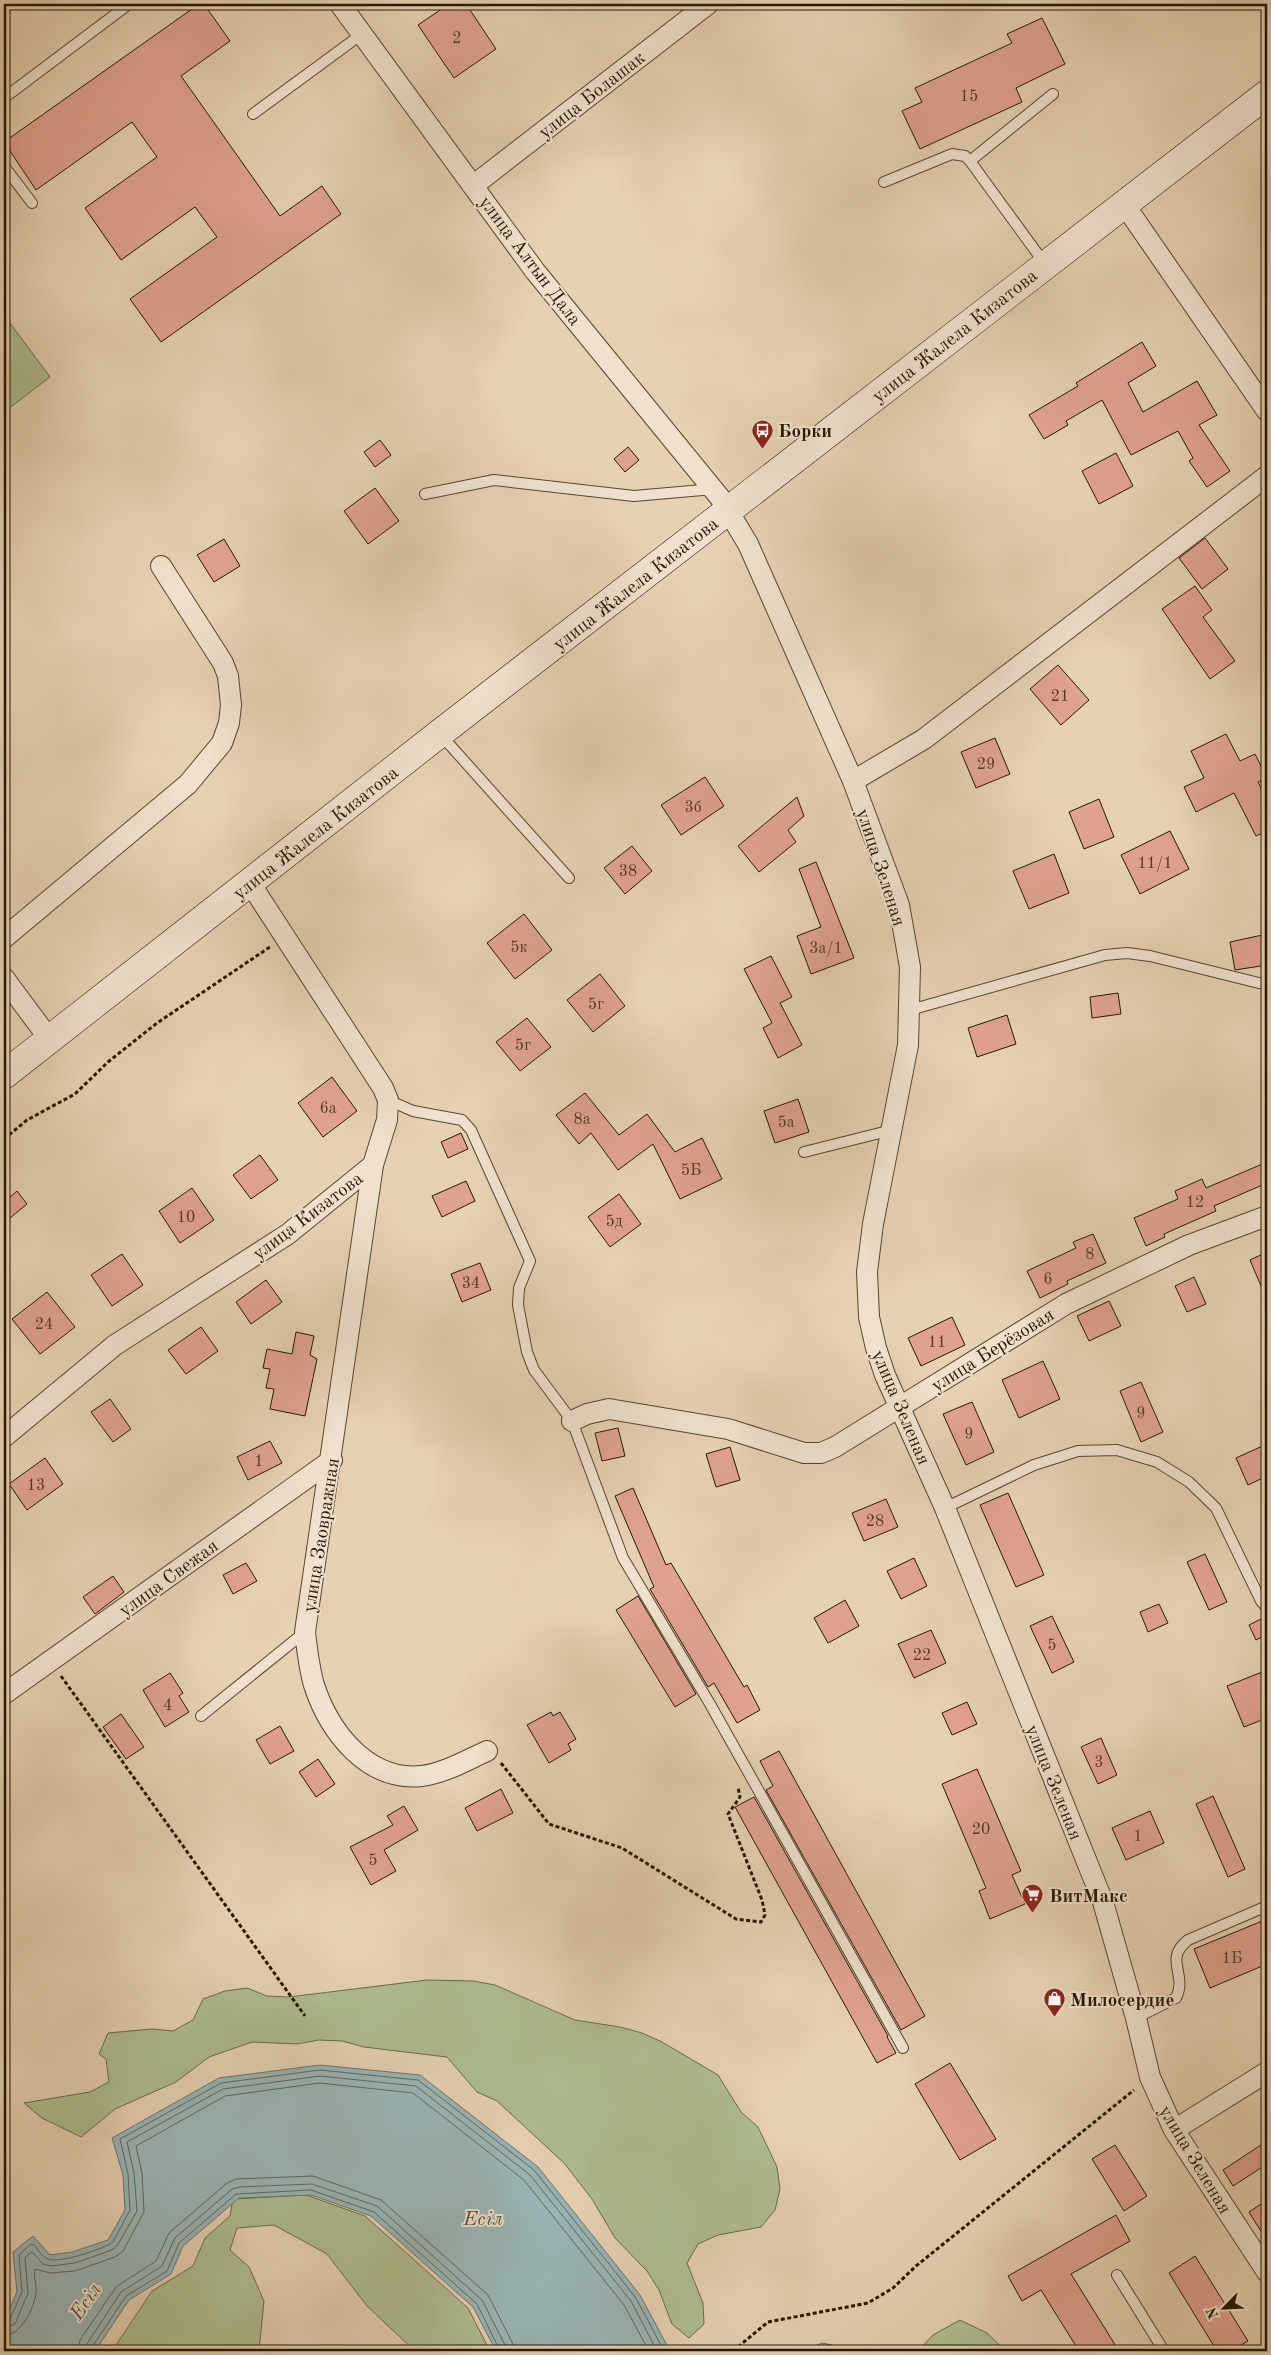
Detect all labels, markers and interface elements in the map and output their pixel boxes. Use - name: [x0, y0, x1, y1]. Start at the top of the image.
- house number: 2: [452, 31, 462, 47]
- street label: улица Болашак: [536, 48, 650, 143]
- house number: 15: [960, 89, 978, 105]
- street label: улица Алтын Дала: [474, 193, 584, 330]
- street label: улица Жалела Кизатова: [869, 266, 1042, 407]
- bus stop icon: Борки: [750, 418, 774, 449]
- place label: Борки: [778, 423, 832, 442]
- street label: улица Жалела Кизатова: [550, 514, 723, 655]
- house number: 21: [1051, 689, 1069, 705]
- house number: 29: [977, 757, 995, 773]
- street label: улица Жалела Кизатова: [230, 763, 403, 904]
- house number: 3б: [684, 800, 702, 816]
- street label: улица Зеленая: [852, 807, 908, 929]
- house number: 11/1: [1137, 856, 1173, 872]
- house number: 38: [619, 864, 637, 880]
- house number: 5к: [510, 940, 528, 956]
- house number: 3а/1: [809, 941, 843, 957]
- house number: 5г: [588, 997, 604, 1013]
- house number: 5г: [515, 1038, 531, 1054]
- house number: 6а: [319, 1101, 337, 1117]
- house number: 8а: [573, 1112, 591, 1128]
- house number: 5а: [777, 1115, 795, 1131]
- house number: 5Б: [681, 1163, 701, 1179]
- street label: улица Кизатова: [250, 1169, 368, 1264]
- house number: 12: [1186, 1195, 1204, 1211]
- house number: 10: [177, 1210, 195, 1226]
- house number: 5д: [605, 1214, 623, 1230]
- house number: 8: [1085, 1247, 1095, 1263]
- house number: 6: [1043, 1272, 1053, 1288]
- house number: 34: [462, 1276, 480, 1292]
- street label: улица Берёзовая: [929, 1306, 1058, 1396]
- house number: 24: [35, 1317, 53, 1333]
- house number: 11: [928, 1335, 946, 1351]
- street label: улица Зеленая: [867, 1348, 932, 1468]
- house number: 9: [1136, 1406, 1146, 1422]
- house number: 9: [964, 1427, 974, 1443]
- house number: 1: [254, 1454, 264, 1470]
- street label: улица Заовражная: [301, 1457, 344, 1614]
- house number: 13: [27, 1478, 45, 1494]
- house number: 28: [866, 1514, 884, 1530]
- street label: улица Свежая: [116, 1537, 223, 1621]
- house number: 5: [1047, 1638, 1057, 1654]
- house number: 22: [913, 1648, 931, 1664]
- house number: 4: [163, 1698, 173, 1714]
- street label: улица Зеленая: [1021, 1723, 1084, 1843]
- house number: 3: [1094, 1755, 1104, 1771]
- house number: 20: [972, 1822, 990, 1838]
- house number: 1: [1133, 1829, 1143, 1845]
- house number: 5: [368, 1853, 378, 1869]
- supermarket icon: ВитМакс: [1021, 1883, 1045, 1914]
- place label: ВитМакс: [1049, 1888, 1128, 1907]
- house number: 1Б: [1222, 1951, 1242, 1967]
- shop icon: Милосердие: [1042, 1987, 1066, 2018]
- place label: Милосердие: [1070, 1992, 1174, 2011]
- street label: улица Зеленая: [1154, 2103, 1234, 2218]
- water label: Есіл: [462, 2210, 503, 2230]
- water label: Есіл: [67, 2280, 106, 2325]
- north arrow: [1198, 2282, 1248, 2332]
- text: N: [1204, 2305, 1222, 2321]

